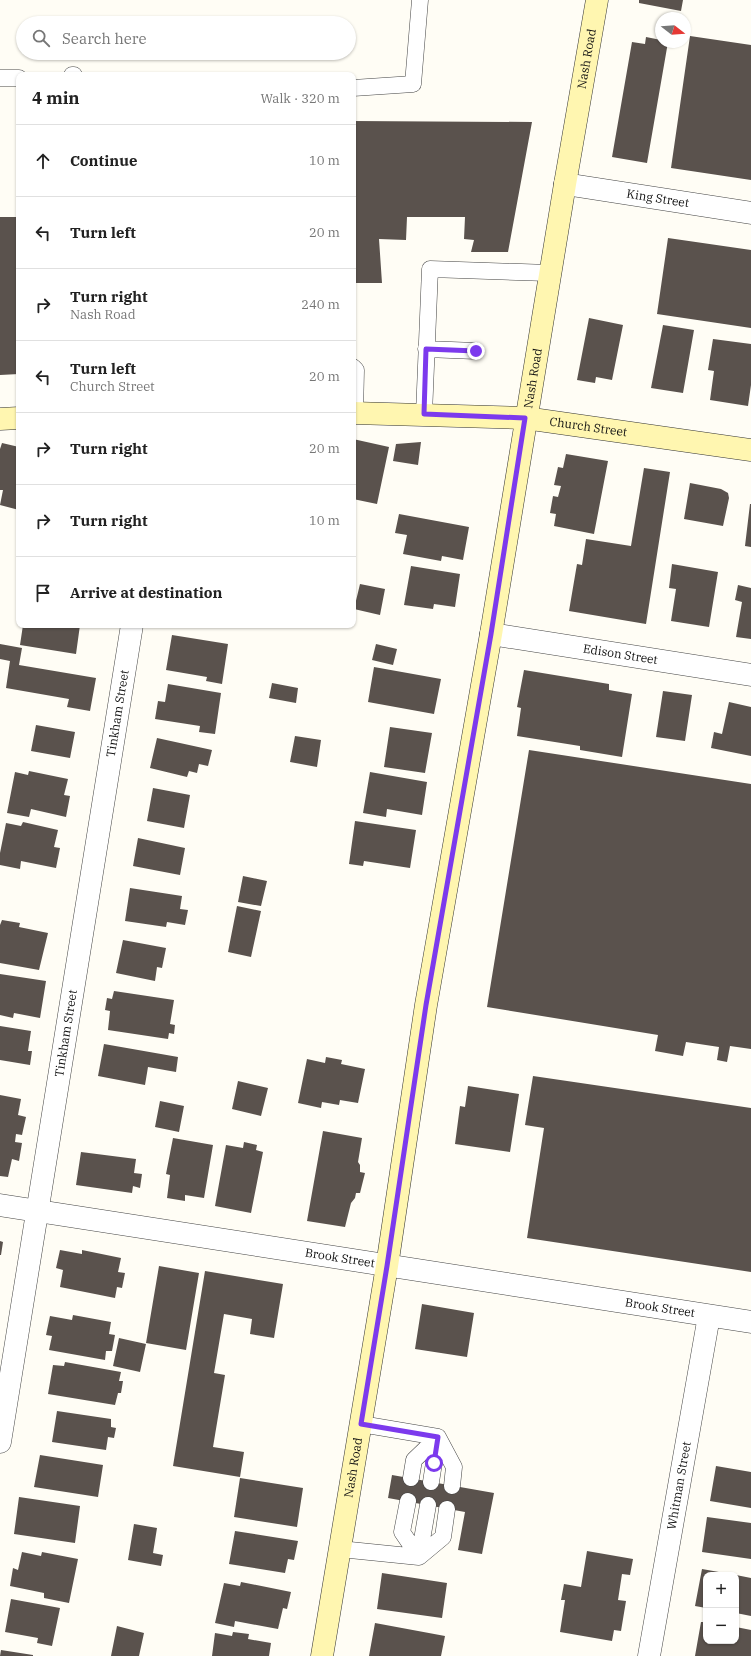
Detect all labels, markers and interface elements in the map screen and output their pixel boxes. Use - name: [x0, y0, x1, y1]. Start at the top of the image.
- north arrow: [655, 12, 691, 48]
- search box: [16, 16, 356, 60]
- icon: search: [30, 27, 52, 49]
- street label: Nash Road: [574, 28, 599, 90]
- text: Search here: [62, 29, 147, 48]
- text: 4 min: [32, 87, 80, 109]
- text: Walk · 320 m: [261, 90, 340, 107]
- icon: ahead: [32, 150, 54, 172]
- text: Continue: [70, 151, 137, 170]
- text: 10 m: [309, 152, 340, 169]
- street label: King Street: [626, 186, 690, 210]
- icon: left: [32, 222, 54, 244]
- text: Turn left: [70, 223, 136, 242]
- text: 20 m: [309, 224, 340, 241]
- text: Turn right: [70, 287, 148, 306]
- icon: right: [32, 294, 54, 316]
- text: 240 m: [301, 296, 340, 313]
- text: Nash Road: [70, 306, 136, 323]
- route end: [467, 342, 485, 360]
- street label: Nash Road: [520, 347, 545, 409]
- text: Turn left: [70, 359, 136, 378]
- icon: left: [32, 366, 54, 388]
- text: 20 m: [309, 368, 340, 385]
- text: Church Street: [70, 378, 155, 395]
- street label: Church Street: [549, 414, 628, 439]
- icon: right: [32, 438, 54, 460]
- text: Turn right: [70, 439, 148, 458]
- text: 20 m: [309, 440, 340, 457]
- icon: right: [32, 510, 54, 532]
- text: Turn right: [70, 511, 148, 530]
- text: 10 m: [309, 512, 340, 529]
- icon: arrive: [32, 582, 54, 604]
- text: Arrive at destination: [70, 583, 222, 602]
- street label: Edison Street: [582, 641, 659, 667]
- street label: Tinkham Street: [103, 669, 132, 758]
- street label: Tinkham Street: [51, 988, 80, 1078]
- street label: Brook Street: [304, 1245, 376, 1270]
- street label: Brook Street: [624, 1294, 696, 1320]
- street label: Nash Road: [341, 1436, 365, 1499]
- street label: Whitman Street: [663, 1440, 694, 1531]
- route start: [425, 1454, 443, 1472]
- map controls: [703, 1572, 739, 1644]
- button: +: [703, 1572, 739, 1608]
- button: −: [703, 1608, 739, 1644]

